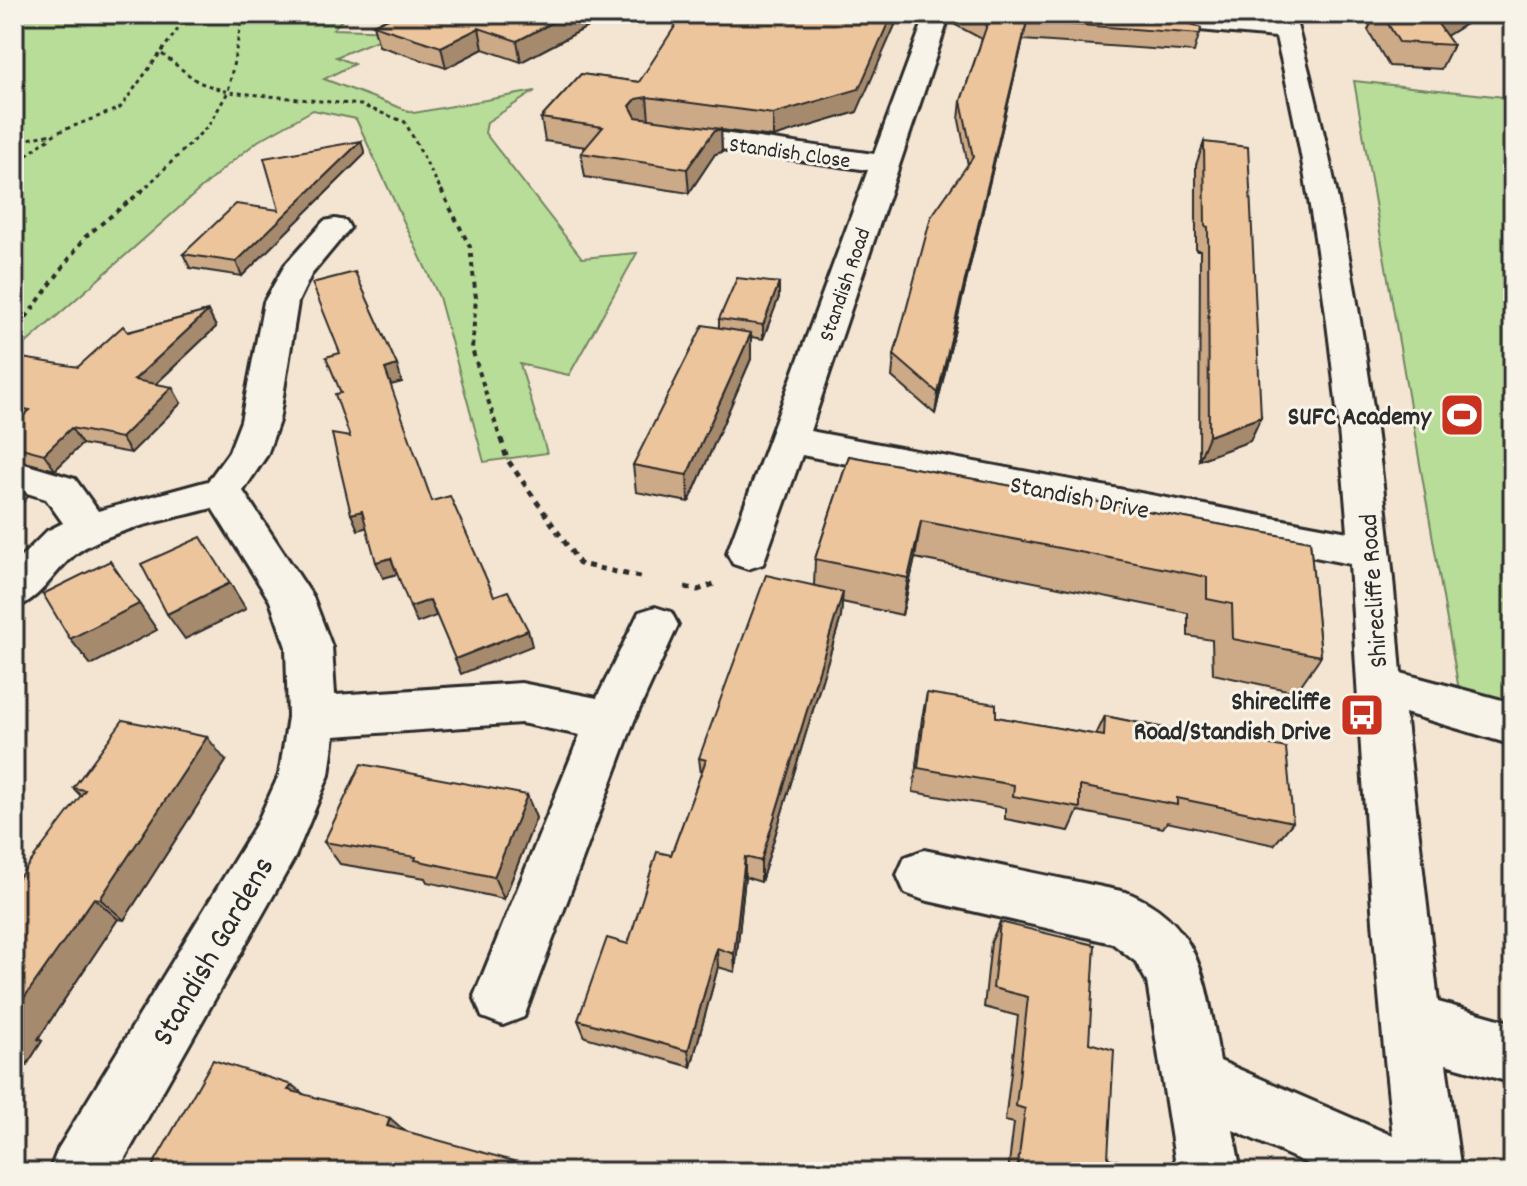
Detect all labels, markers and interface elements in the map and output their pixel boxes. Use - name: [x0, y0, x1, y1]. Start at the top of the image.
- street label: Standish Close: [727, 131, 852, 178]
- street label: Standish Road: [812, 224, 880, 346]
- sports icon: SUFC Academy: [1438, 391, 1486, 439]
- place label: SUFC Academy: [1288, 400, 1432, 437]
- street label: Standish Drive: [1007, 468, 1152, 531]
- street label: Shirecliffe Road: [1352, 513, 1399, 669]
- place label: Shirecliffe Road/Standish Drive: [1134, 685, 1331, 752]
- bus stop icon: Shirecliffe Road/Standish Drive: [1338, 691, 1386, 739]
- street label: Standish Gardens: [142, 849, 288, 1056]

